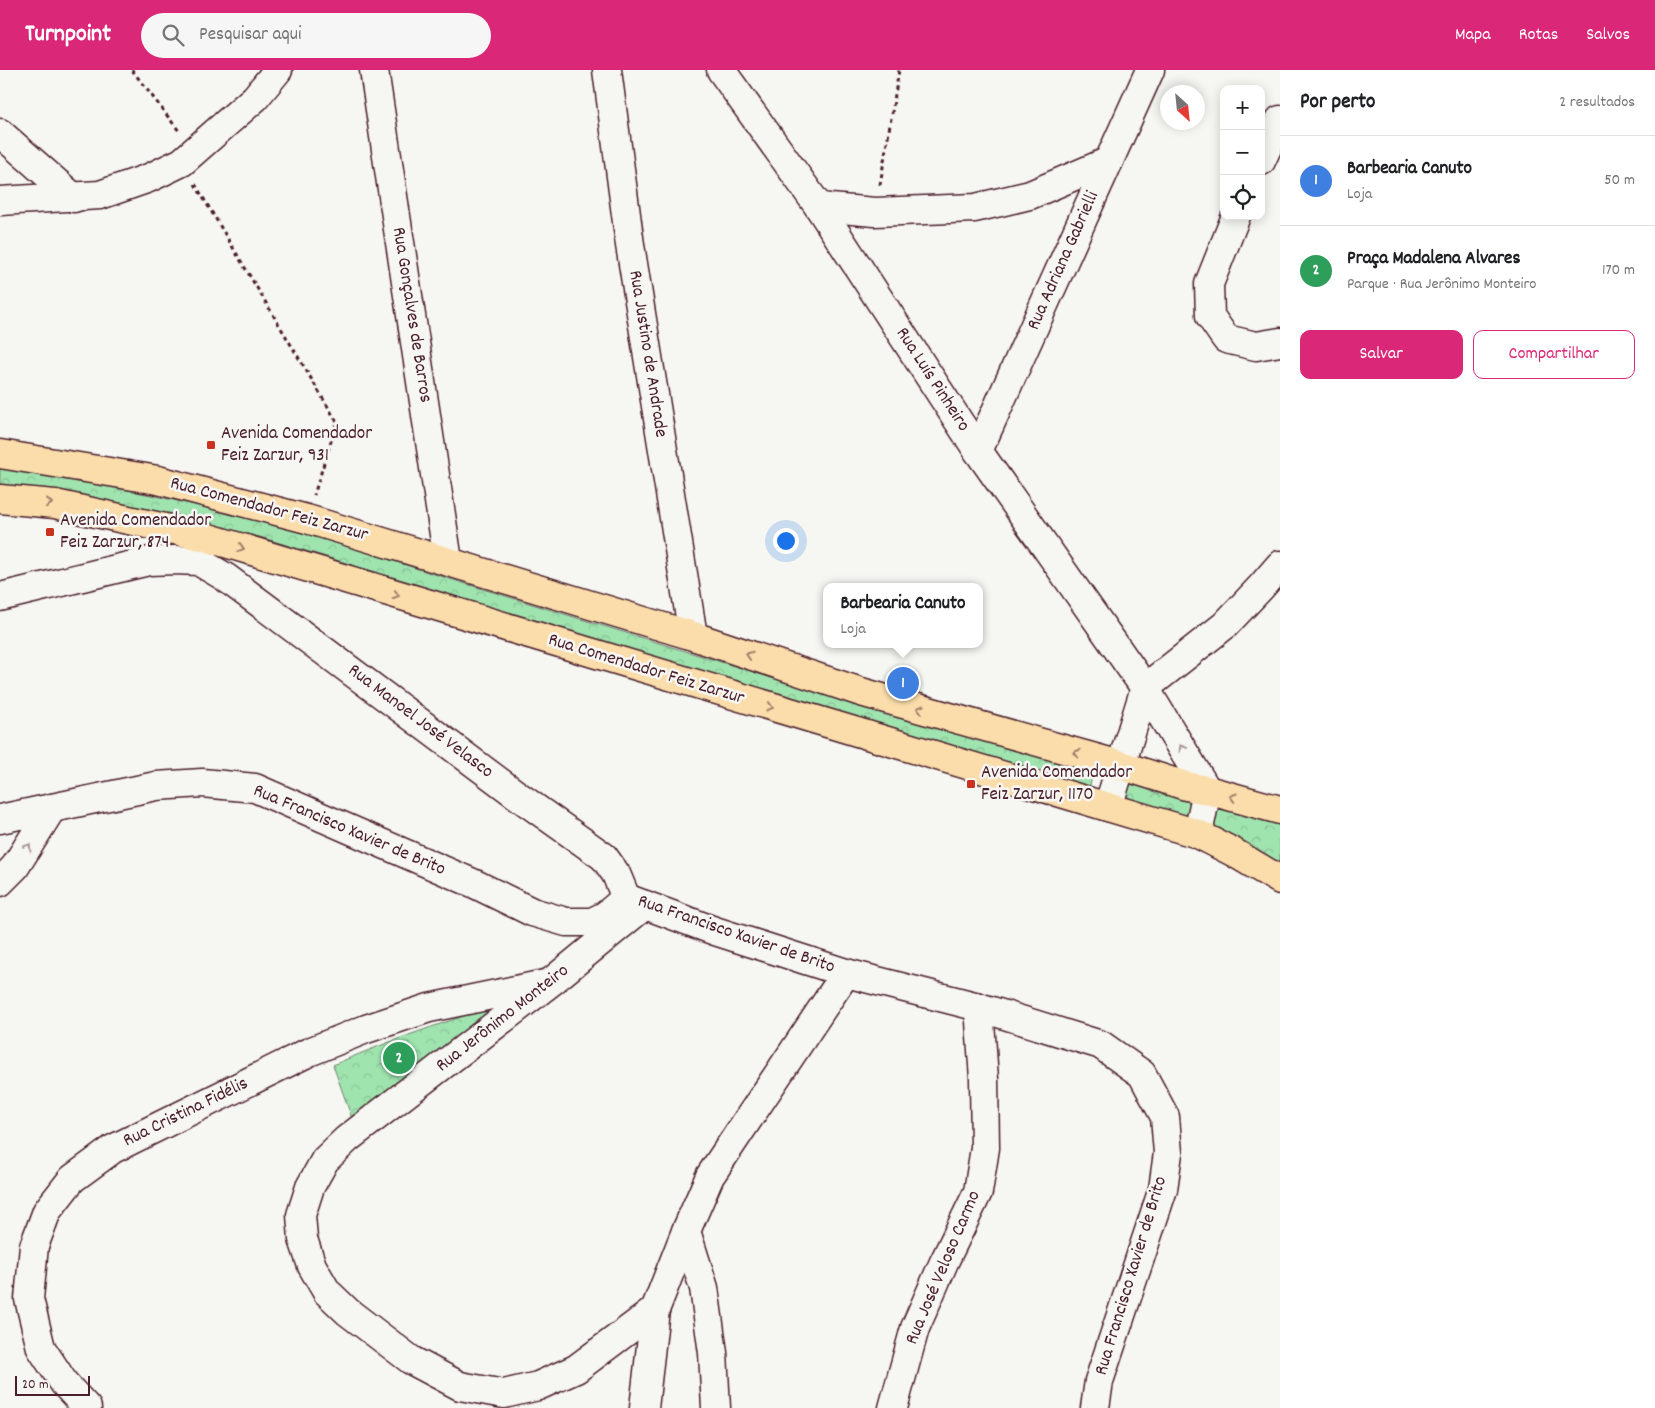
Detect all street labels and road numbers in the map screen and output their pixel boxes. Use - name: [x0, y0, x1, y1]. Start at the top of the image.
- street label: Rua Adriana Gabrielli: [1021, 187, 1107, 335]
- street label: Rua Gonçalves de Barros: [384, 225, 438, 405]
- street label: Rua Justino de Andrade: [620, 269, 674, 439]
- street label: Rua Luís Pinheiro: [888, 323, 976, 437]
- street label: Rua Comendador Feiz Zarzur: [167, 471, 371, 549]
- street label: Rua Comendador Feiz Zarzur: [545, 627, 747, 713]
- street label: Rua Manoel José Velasco: [342, 658, 498, 786]
- street label: Rua Francisco Xavier de Brito: [249, 778, 449, 884]
- street label: Rua Francisco Xavier de Brito: [634, 889, 838, 981]
- street label: Rua Jerônimo Monteiro: [431, 958, 575, 1080]
- street label: Rua Cristina Fidélis: [119, 1071, 253, 1155]
- street label: Rua Francisco Xavier de Brito: [1089, 1173, 1175, 1379]
- street label: Rua José Veloso Carmo: [899, 1187, 989, 1349]

